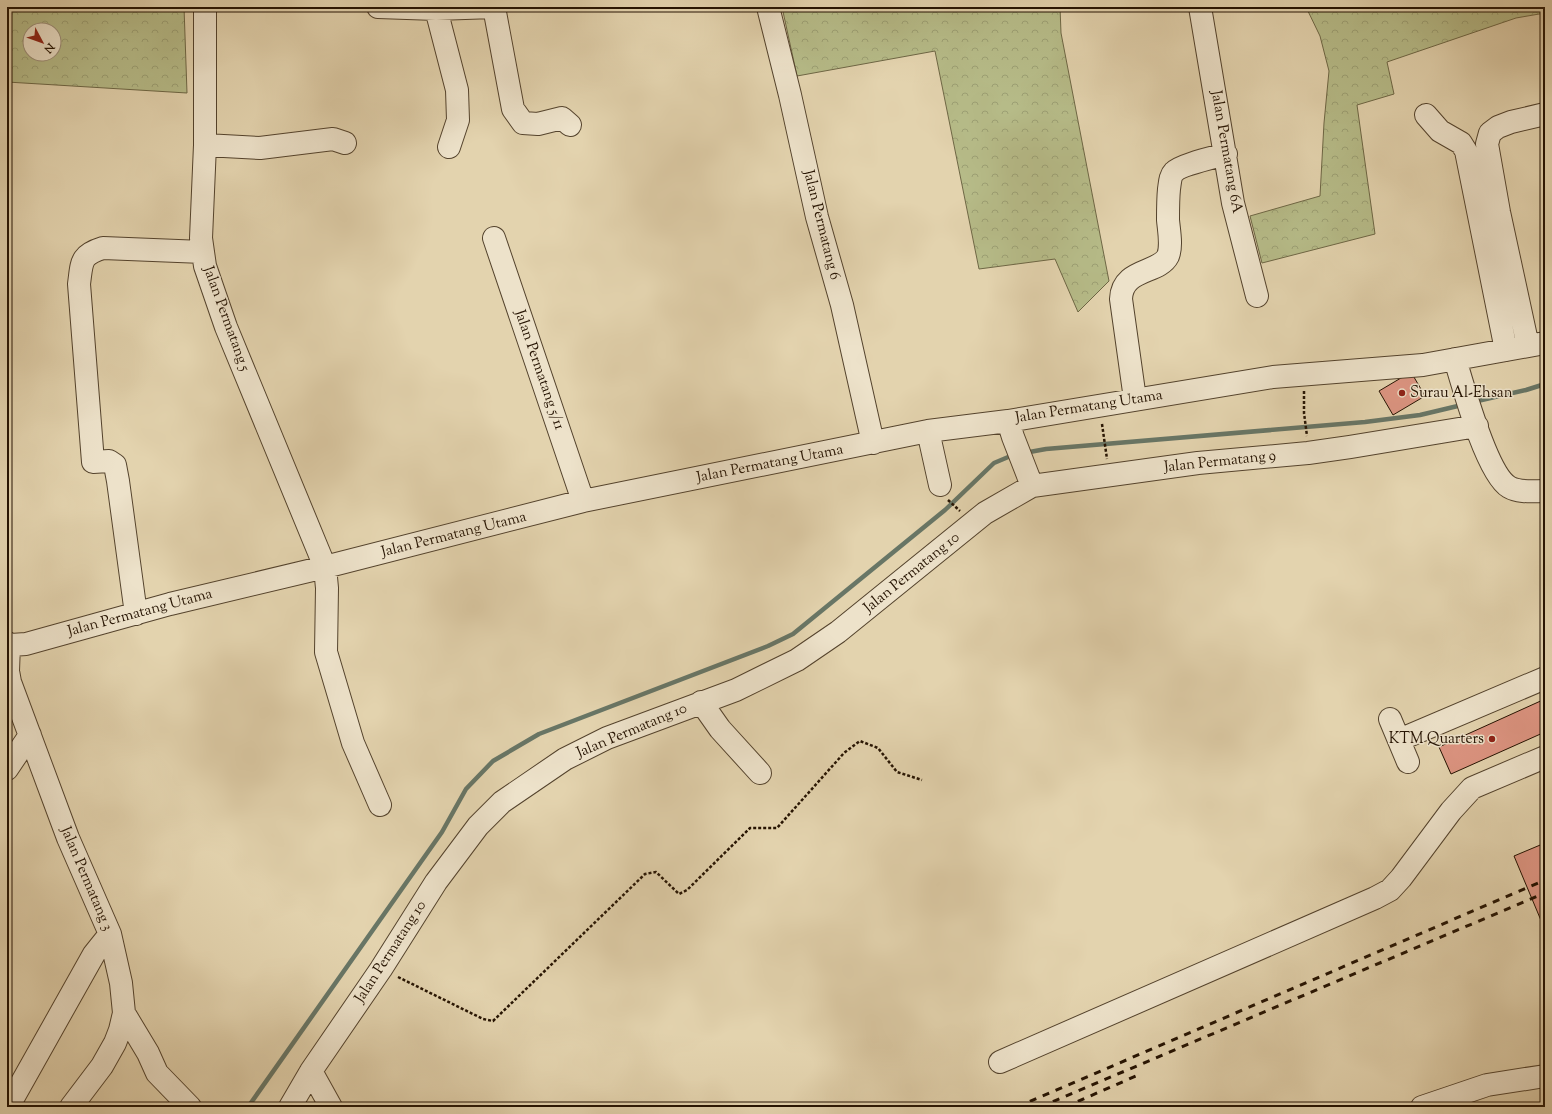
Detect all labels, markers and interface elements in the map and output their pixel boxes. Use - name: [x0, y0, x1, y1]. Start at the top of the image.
- north arrow: [22, 22, 62, 62]
- text: N: [40, 39, 58, 57]
- street label: Jalan Permatang 6A: [1205, 88, 1247, 215]
- street label: Jalan Permatang 6: [797, 167, 845, 282]
- street label: Jalan Permatang 5: [197, 263, 255, 374]
- street label: Jalan Permatang 5/11: [508, 306, 569, 433]
- place label: Surau Al-Ehsan: [1410, 383, 1513, 404]
- street label: Jalan Permatang Utama: [1013, 385, 1164, 429]
- marker: Surau Al-Ehsan: [1397, 388, 1407, 398]
- street label: Jalan Permatang Utama: [694, 439, 845, 489]
- street label: Jalan Permatang 9: [1162, 446, 1277, 478]
- street label: Jalan Permatang Utama: [378, 507, 529, 563]
- street label: Jalan Permatang 10: [859, 528, 965, 619]
- street label: Jalan Permatang Utama: [64, 584, 215, 643]
- street label: Jalan Permatang 10: [573, 698, 691, 764]
- place label: KTM Quarters: [1389, 729, 1484, 750]
- marker: KTM Quarters: [1487, 734, 1497, 744]
- street label: Jalan Permatang 3: [54, 823, 117, 934]
- street label: Jalan Permatang 10: [349, 897, 432, 1008]

